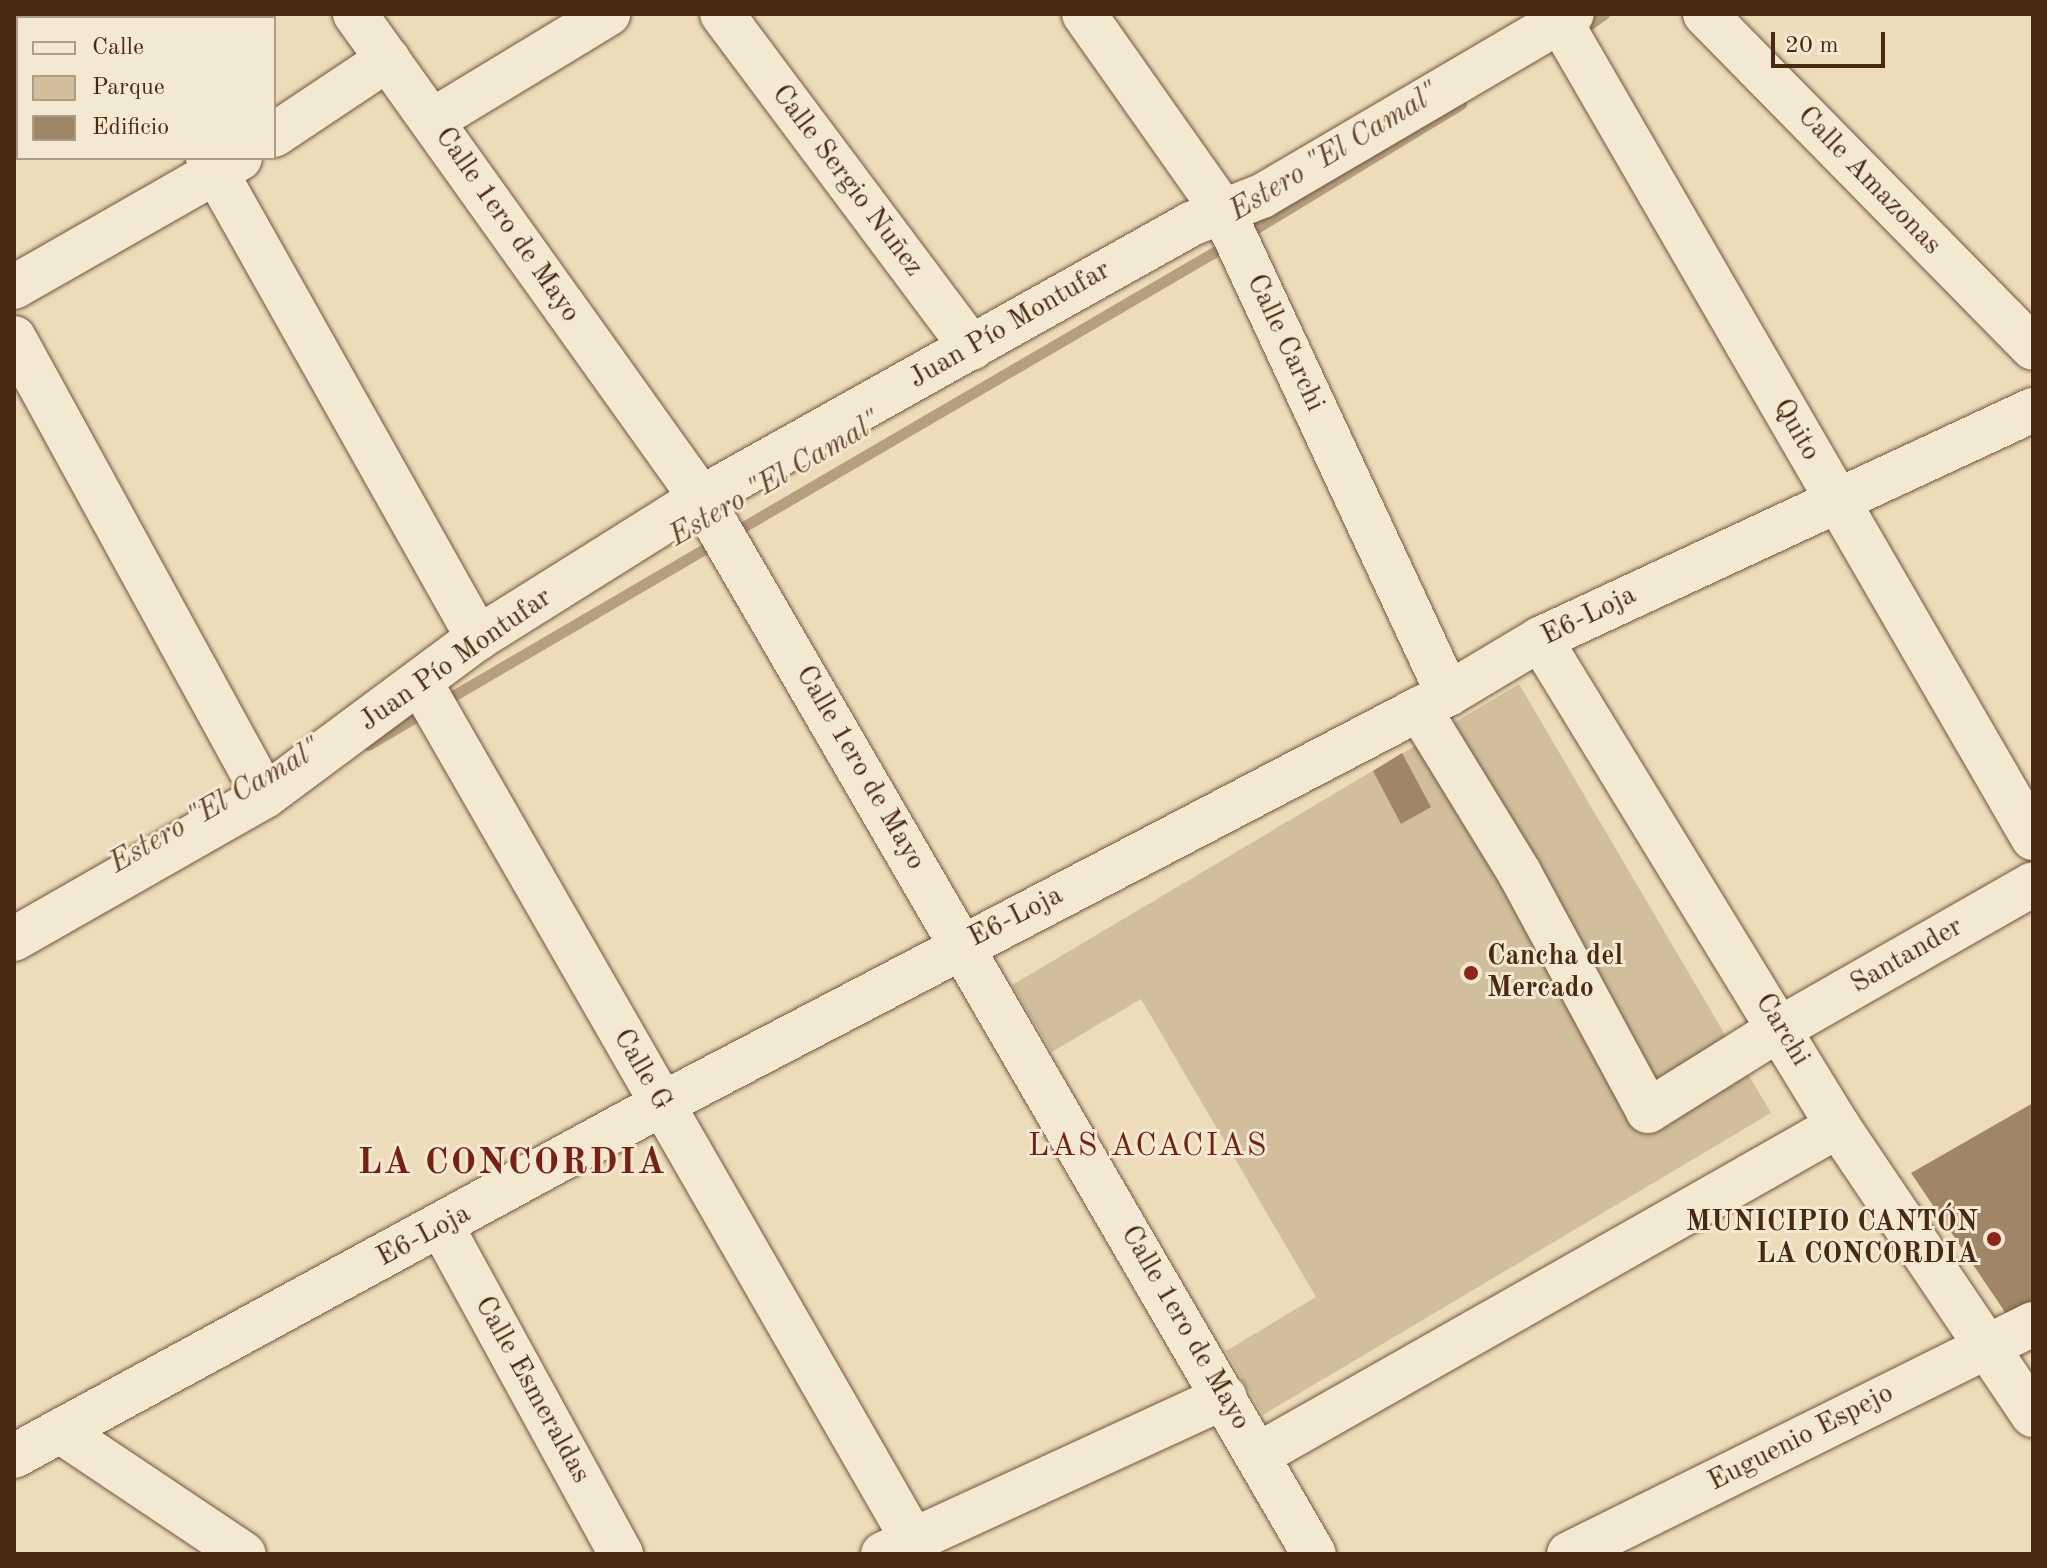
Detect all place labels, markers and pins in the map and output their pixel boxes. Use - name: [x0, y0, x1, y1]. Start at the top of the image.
- place label: Cancha del Mercado: [1487, 940, 1623, 1006]
- marker: Cancha del Mercado: [1462, 964, 1480, 982]
- place label: MUNICIPIO CANTÓN LA CONCORDIA: [1686, 1206, 1978, 1272]
- marker: MUNICIPIO CANTÓN LA CONCORDIA: [1985, 1230, 2003, 1248]

